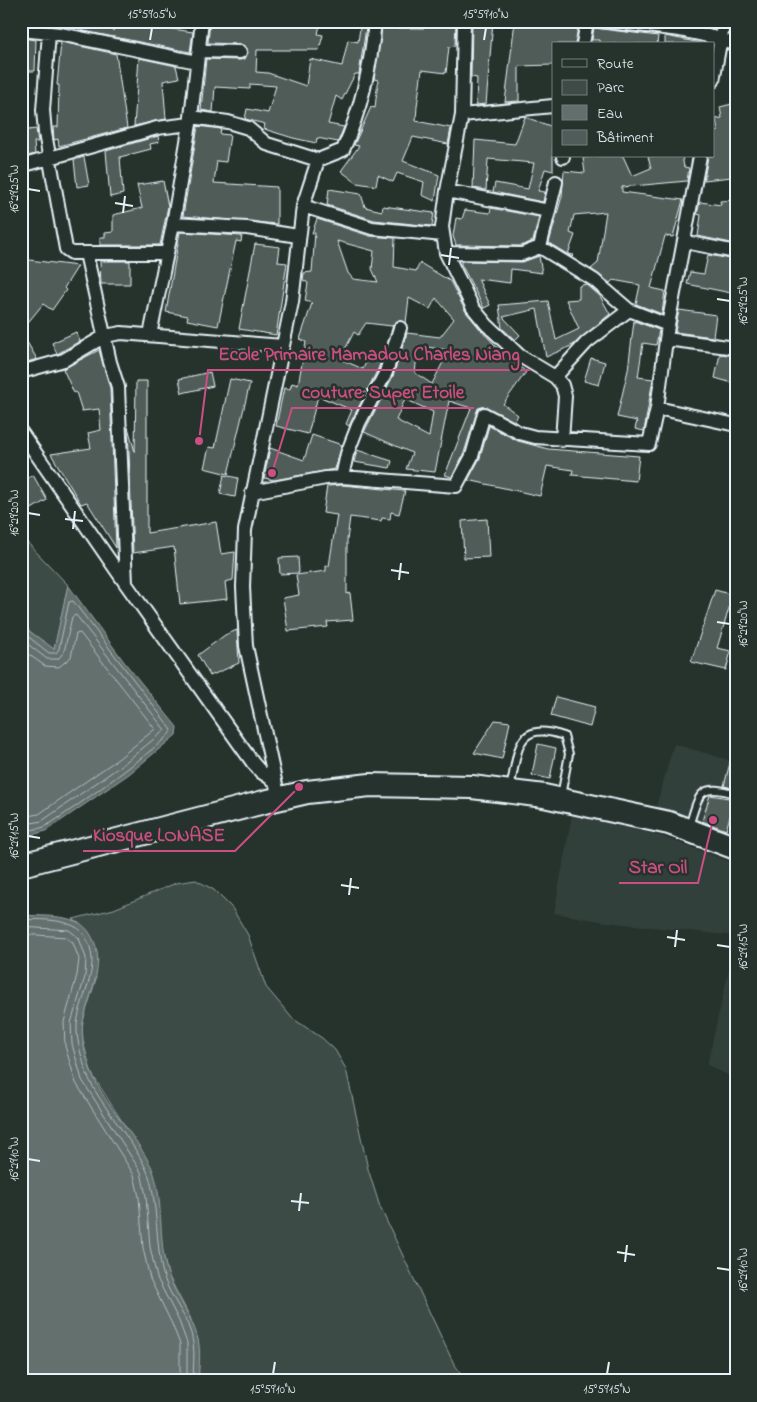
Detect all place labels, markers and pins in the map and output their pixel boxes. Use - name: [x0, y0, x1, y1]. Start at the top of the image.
- callout: Ecole Primaire Mamadou Charles Niang: [208, 336, 530, 370]
- callout: couture: Super Etoile: [292, 374, 474, 408]
- callout: Kiosque LONASE: [83, 817, 235, 851]
- callout: Star Oil: [619, 849, 698, 883]

